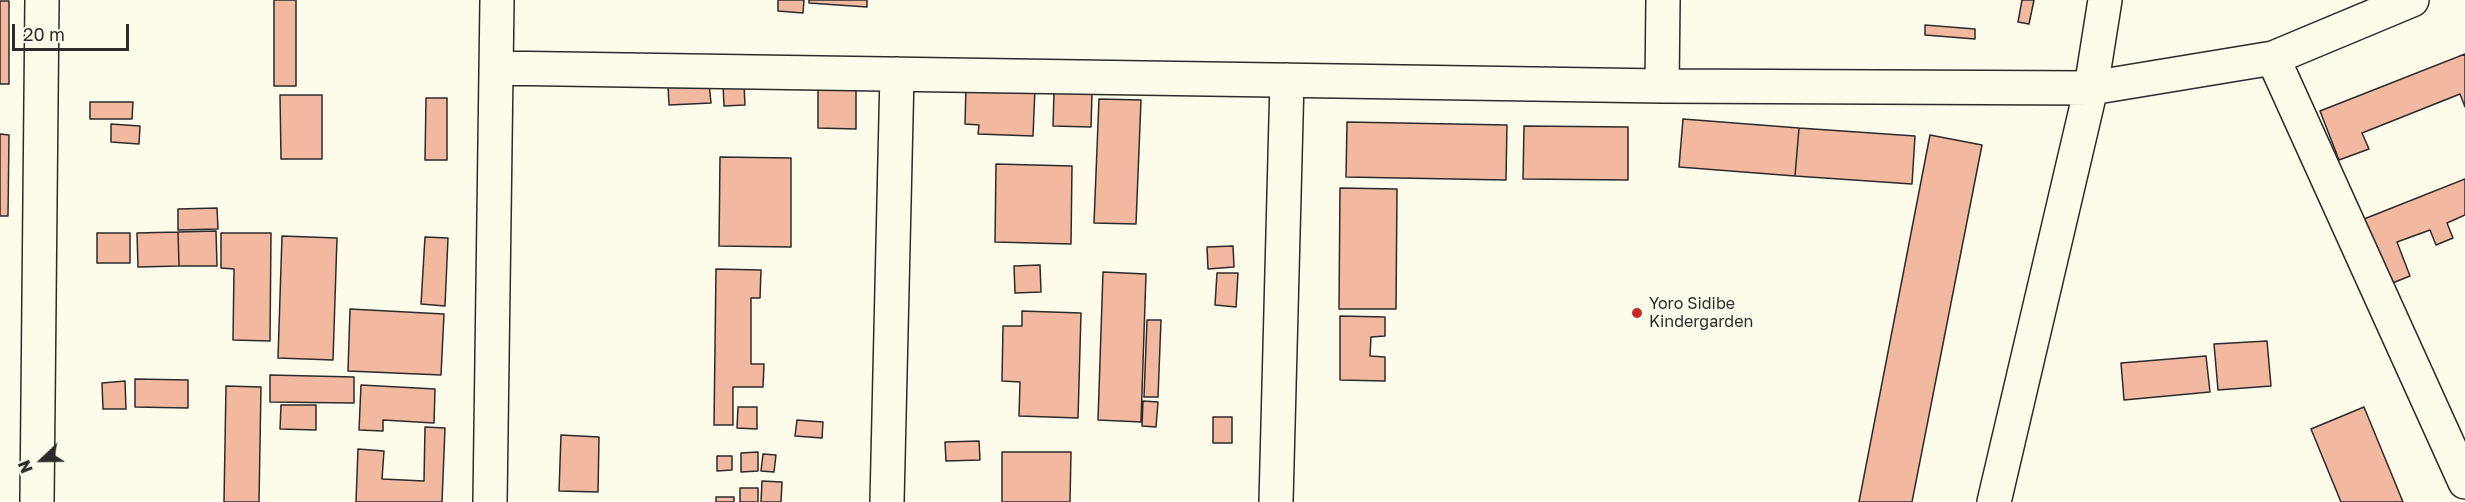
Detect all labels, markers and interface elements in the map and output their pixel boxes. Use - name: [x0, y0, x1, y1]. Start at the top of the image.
- scale bar: [15, 12, 132, 50]
- text: 20 m: [23, 23, 65, 45]
- place label: Yoro Sidibe Kindergarden: [1649, 294, 1753, 332]
- marker: Yoro Sidibe Kindergarden: [1630, 306, 1644, 320]
- north arrow: [12, 430, 72, 490]
- text: N: [14, 457, 37, 476]

